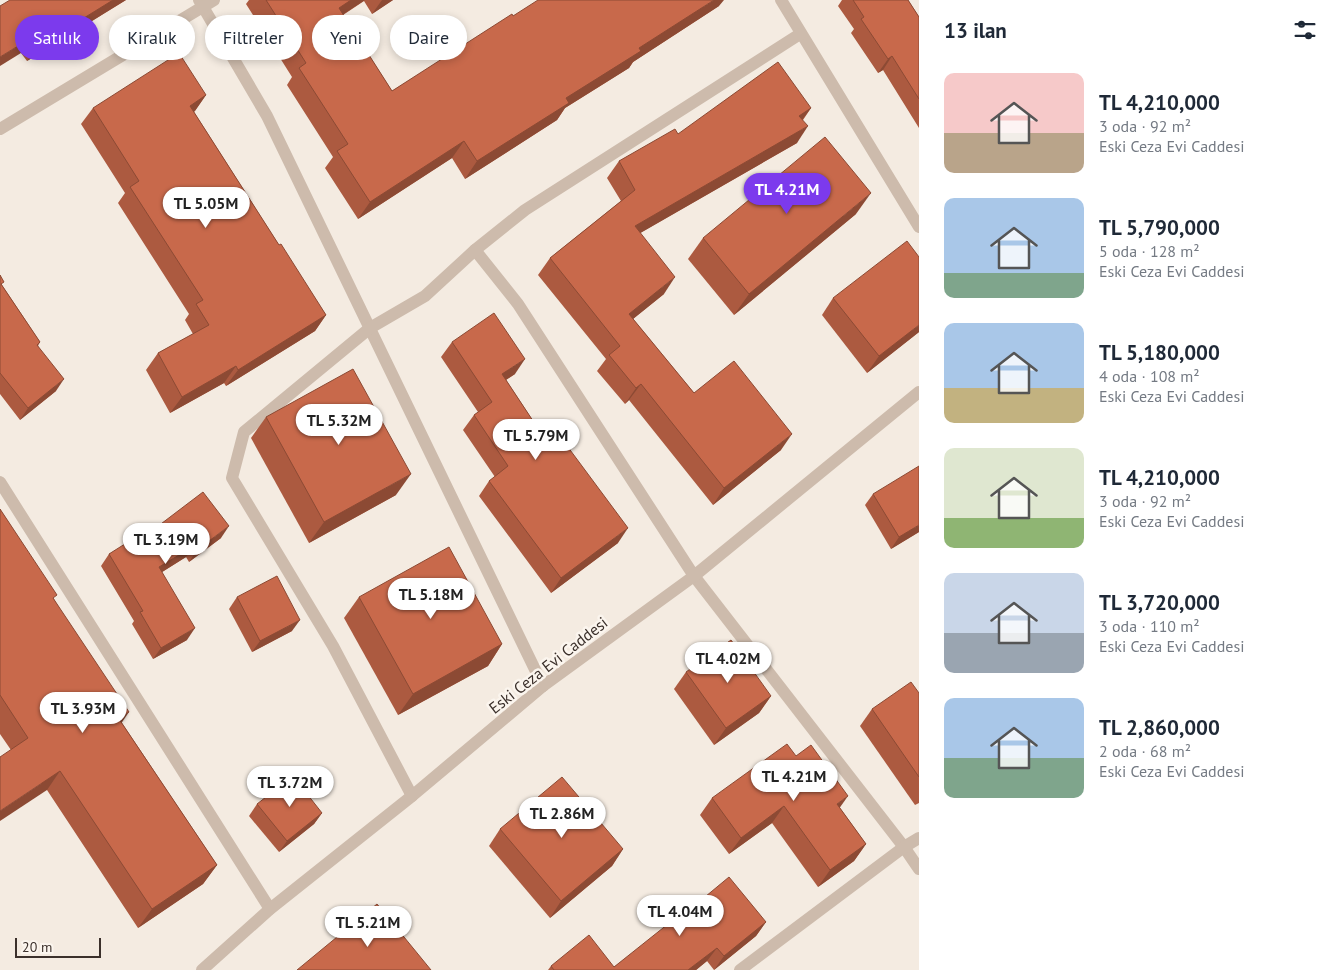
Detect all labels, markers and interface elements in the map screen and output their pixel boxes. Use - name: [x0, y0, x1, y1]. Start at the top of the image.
- chip: Satılık: [15, 15, 99, 60]
- chip: Kiralık: [109, 15, 195, 60]
- chip: Filtreler: [205, 15, 302, 60]
- chip: Yeni: [312, 15, 380, 60]
- chip: Daire: [390, 15, 467, 60]
- icon: filters: [1291, 16, 1319, 44]
- text: 13 ilan: [944, 17, 1007, 44]
- text: TL 4,210,000: [1099, 89, 1220, 116]
- icon: home: [984, 93, 1044, 153]
- text: 3 oda · 92 m²: [1099, 116, 1191, 136]
- text: Eski Ceza Evi Caddesi: [1099, 136, 1244, 156]
- pin: TL 4.21M: [735, 172, 839, 215]
- text: TL 4.21M: [755, 179, 819, 199]
- pin: TL 5.05M: [154, 186, 258, 229]
- text: TL 5.05M: [174, 193, 238, 213]
- text: TL 5,790,000: [1099, 214, 1220, 241]
- icon: home: [984, 218, 1044, 278]
- text: 5 oda · 128 m²: [1099, 241, 1200, 261]
- text: Eski Ceza Evi Caddesi: [1099, 261, 1244, 281]
- text: TL 5,180,000: [1099, 339, 1220, 366]
- icon: home: [984, 343, 1044, 403]
- text: 4 oda · 108 m²: [1099, 366, 1200, 386]
- text: Eski Ceza Evi Caddesi: [1099, 386, 1244, 406]
- pin: TL 5.32M: [287, 404, 391, 446]
- text: TL 5.32M: [307, 410, 371, 430]
- pin: TL 5.79M: [484, 418, 588, 461]
- text: TL 5.79M: [504, 425, 568, 445]
- text: TL 4,210,000: [1099, 464, 1220, 491]
- icon: home: [984, 468, 1044, 528]
- text: 3 oda · 92 m²: [1099, 491, 1191, 511]
- text: Eski Ceza Evi Caddesi: [1099, 511, 1244, 531]
- pin: TL 3.19M: [114, 522, 218, 565]
- text: TL 3.19M: [134, 529, 198, 549]
- pin: TL 5.18M: [379, 578, 483, 620]
- text: TL 5.18M: [399, 584, 463, 604]
- text: TL 3,720,000: [1099, 589, 1220, 616]
- icon: home: [984, 593, 1044, 653]
- street label: Eski Ceza Evi Caddesi: [485, 612, 611, 718]
- text: 3 oda · 110 m²: [1099, 616, 1200, 636]
- text: Eski Ceza Evi Caddesi: [1099, 636, 1244, 656]
- pin: TL 4.02M: [676, 642, 780, 684]
- text: TL 4.02M: [696, 648, 760, 668]
- pin: TL 3.93M: [31, 692, 135, 734]
- text: TL 3.93M: [51, 698, 115, 718]
- text: TL 2,860,000: [1099, 714, 1220, 741]
- icon: home: [984, 718, 1044, 778]
- text: 2 oda · 68 m²: [1099, 741, 1191, 761]
- pin: TL 4.21M: [742, 760, 846, 802]
- text: Eski Ceza Evi Caddesi: [1099, 761, 1244, 781]
- pin: TL 3.72M: [238, 766, 342, 808]
- text: TL 4.21M: [762, 766, 826, 786]
- text: TL 3.72M: [258, 772, 322, 792]
- pin: TL 2.86M: [510, 796, 614, 839]
- text: TL 2.86M: [530, 803, 594, 823]
- pin: TL 4.04M: [628, 894, 732, 937]
- text: TL 4.04M: [648, 901, 712, 921]
- pin: TL 5.21M: [316, 906, 420, 948]
- text: TL 5.21M: [336, 912, 400, 932]
- scale bar: [15, 935, 101, 958]
- text: 20 m: [22, 938, 52, 956]

